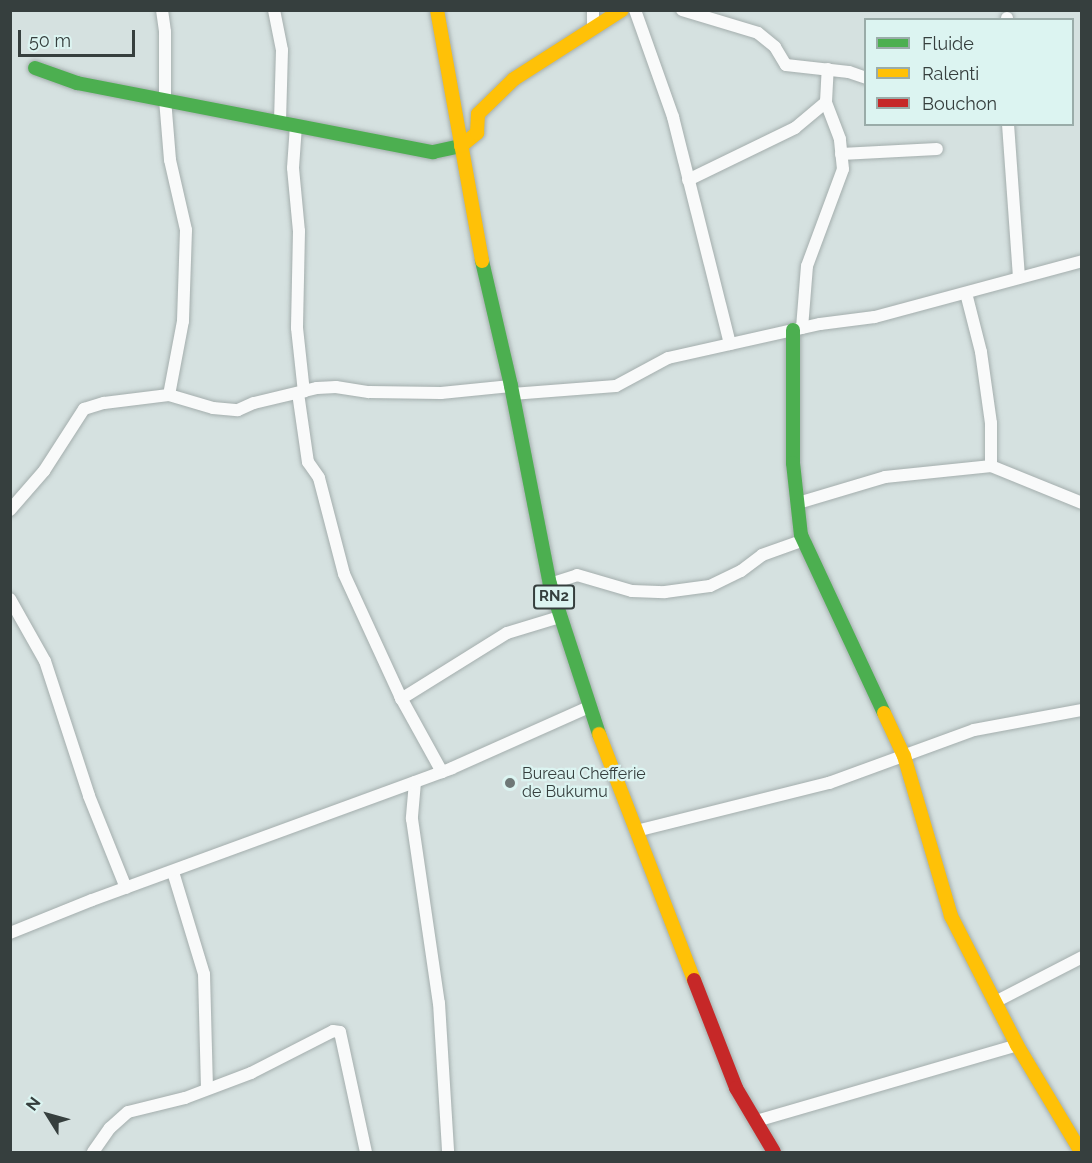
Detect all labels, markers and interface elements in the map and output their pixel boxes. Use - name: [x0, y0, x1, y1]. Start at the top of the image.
- scale bar: [21, 18, 138, 56]
- legend: [864, 18, 1074, 126]
- text: 50 m: [29, 30, 71, 51]
- text: Fluide: [922, 33, 974, 54]
- text: Ralenti: [922, 63, 979, 84]
- text: Bouchon: [922, 93, 997, 114]
- road number: RN2: [533, 585, 575, 609]
- place label: Bureau Chefferie de Bukumu: [522, 764, 646, 802]
- marker: Bureau Chefferie de Bukumu: [503, 776, 517, 790]
- north arrow: [18, 1085, 78, 1145]
- text: N: [22, 1093, 44, 1114]

